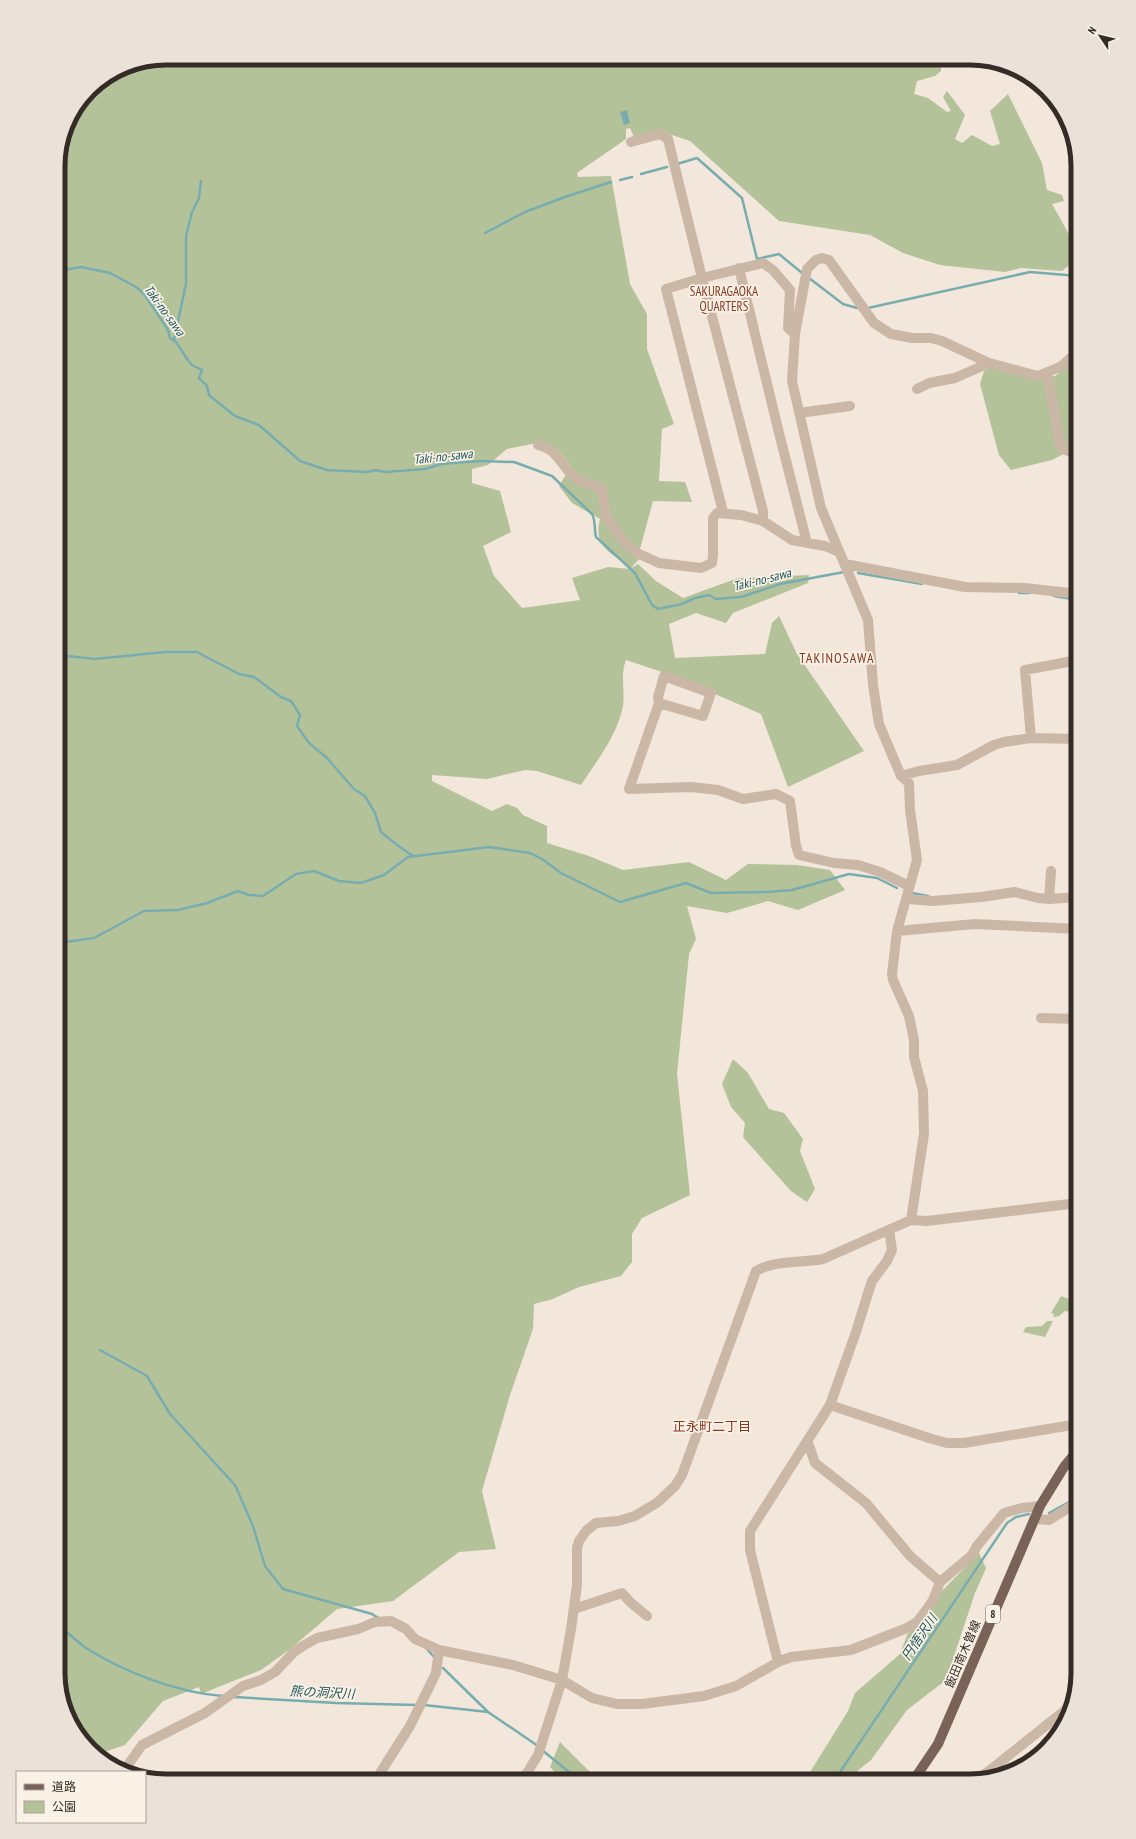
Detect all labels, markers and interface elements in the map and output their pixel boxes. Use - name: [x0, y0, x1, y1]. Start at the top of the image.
- north arrow: [1080, 16, 1120, 56]
- text: N: [1084, 24, 1099, 37]
- water label: Taki-no-sawa: [140, 281, 189, 340]
- district label: SAKURAGAOKA QUARTERS: [690, 283, 759, 315]
- water label: Taki-no-sawa: [413, 445, 474, 468]
- water label: Taki-no-sawa: [731, 564, 794, 595]
- district label: TAKINOSAWA: [799, 649, 875, 667]
- district label: 正永町二丁目: [673, 1418, 751, 1435]
- road number: 8: [986, 1605, 1000, 1623]
- water label: 円悟沢川: [898, 1609, 942, 1664]
- street label: 飯田南木曽線: [942, 1618, 984, 1690]
- water label: 熊の洞沢川: [289, 1682, 357, 1703]
- legend: [16, 1771, 146, 1823]
- text: 道路: [52, 1779, 76, 1794]
- text: 公園: [52, 1799, 76, 1814]

